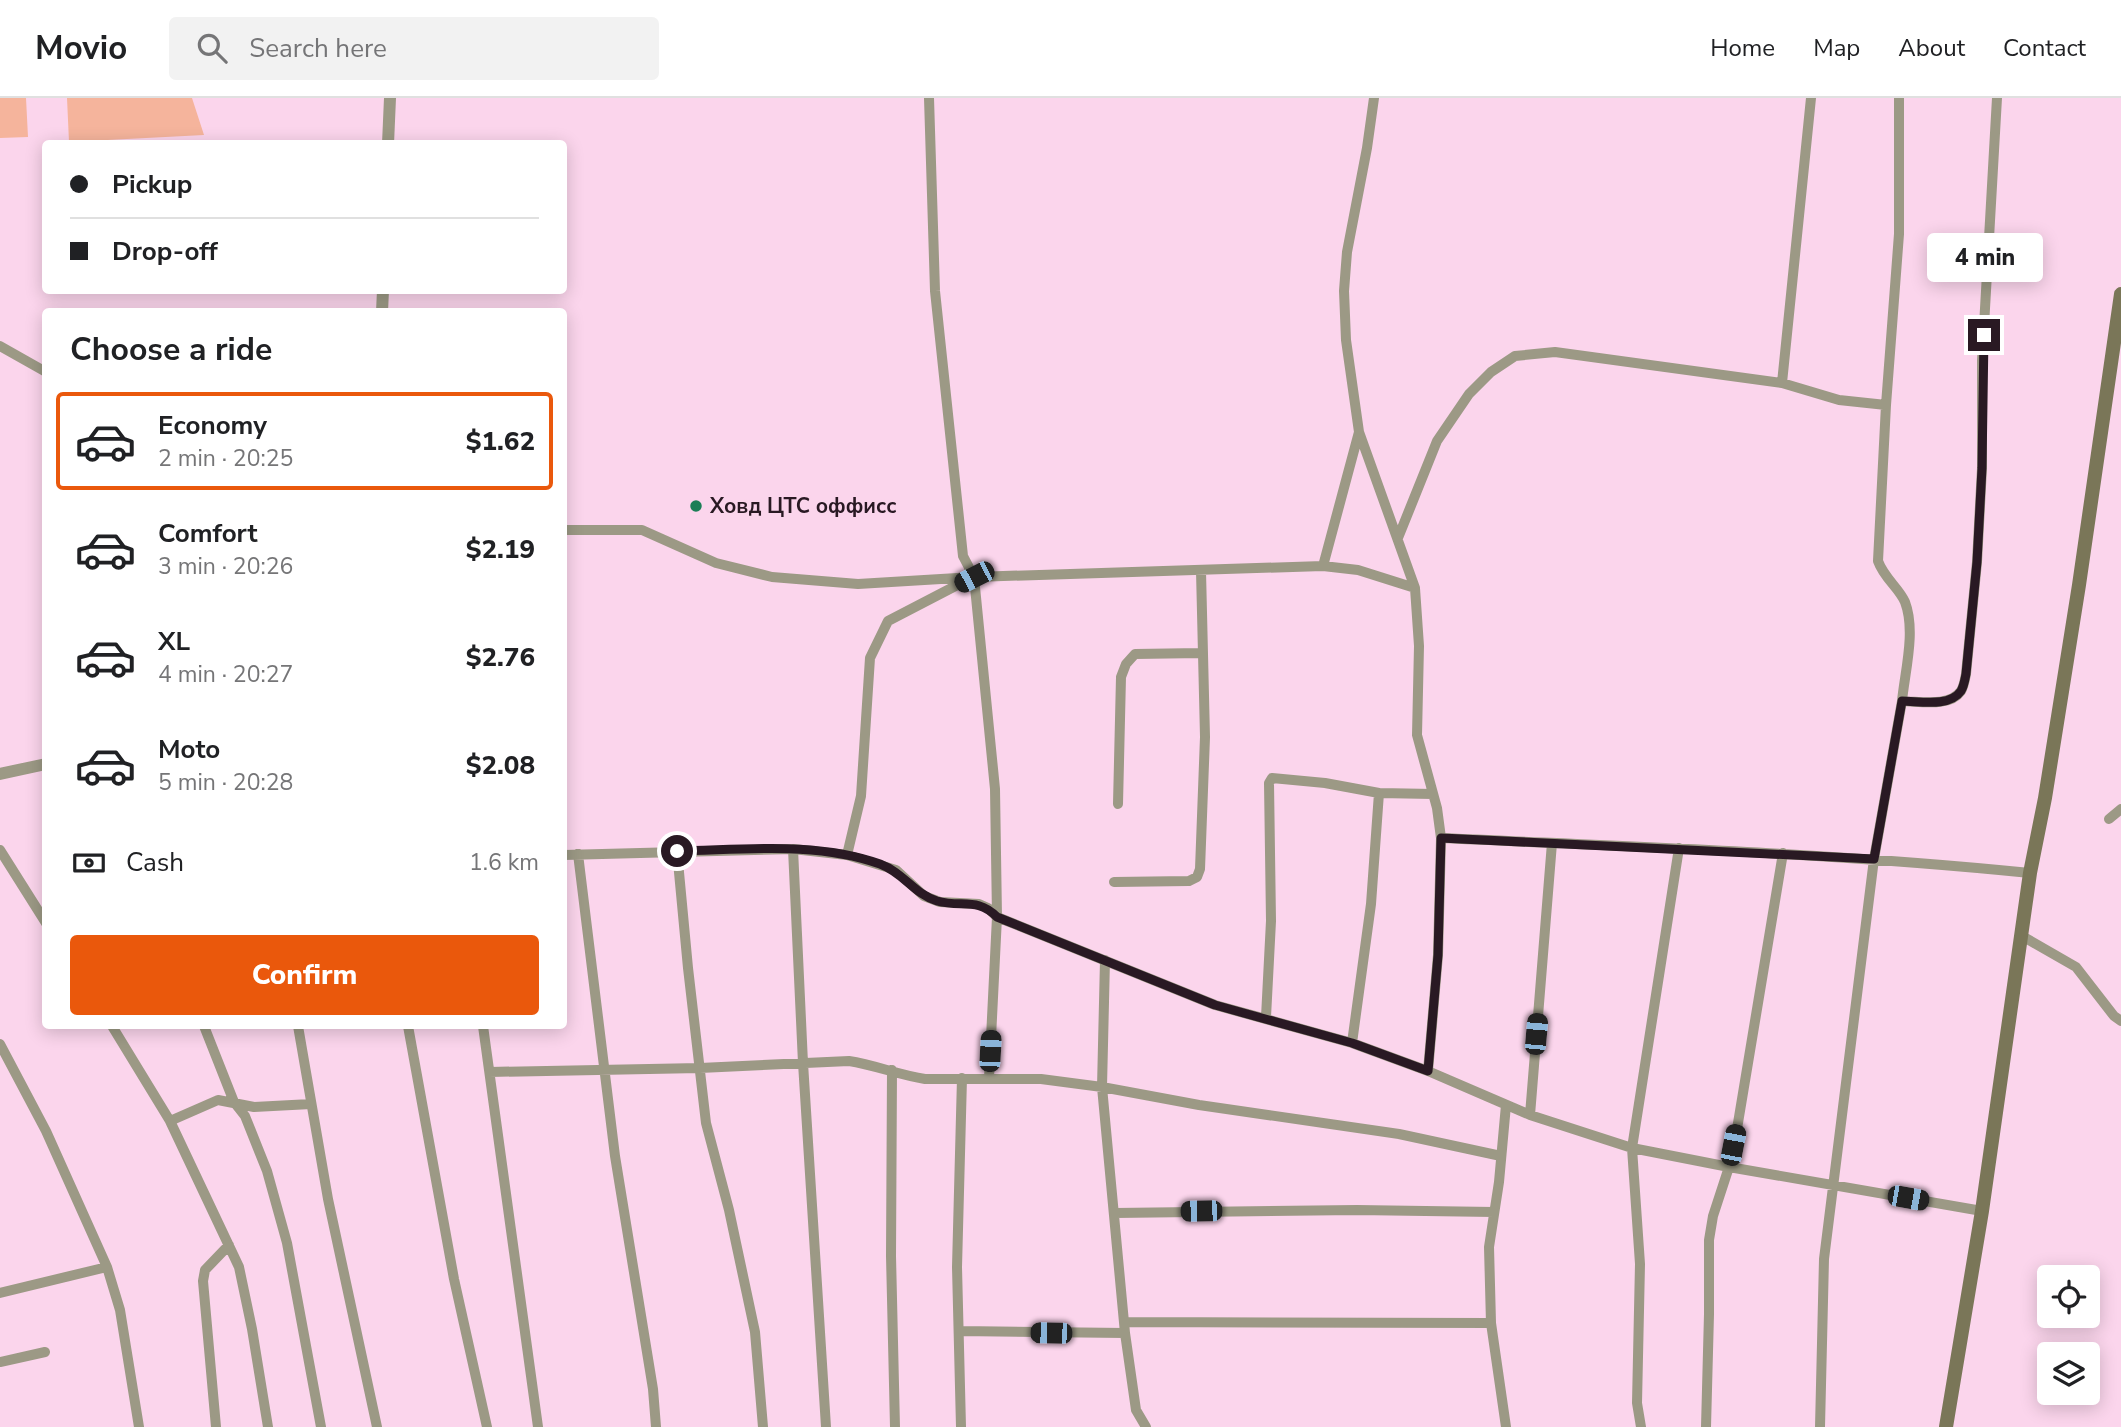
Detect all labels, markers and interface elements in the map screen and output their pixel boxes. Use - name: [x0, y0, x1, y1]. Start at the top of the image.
- search box: [169, 17, 659, 80]
- text: Movio: [35, 26, 127, 71]
- icon: search: [193, 29, 231, 67]
- text: Search here: [249, 31, 387, 66]
- text: Home: [1710, 32, 1775, 64]
- text: Map: [1813, 32, 1860, 64]
- text: About: [1898, 32, 1965, 64]
- text: Contact: [2003, 32, 2086, 64]
- text: Pickup: [112, 167, 192, 202]
- callout: 4 min: [1926, 233, 2042, 282]
- text: Drop-off: [112, 234, 218, 269]
- text: 4 min: [1955, 242, 2015, 273]
- route end: [1968, 319, 2000, 351]
- text: Choose a ride: [70, 328, 272, 371]
- text: Economy: [158, 408, 267, 443]
- icon: car: [74, 410, 137, 473]
- text: $1.62: [466, 424, 535, 459]
- text: 2 min · 20:25: [158, 443, 293, 474]
- place label: Ховд ЦТС оффисс: [709, 492, 896, 520]
- marker: Ховд ЦТС оффисс: [688, 498, 704, 514]
- text: Comfort: [158, 516, 258, 551]
- icon: car: [74, 518, 137, 581]
- text: $2.19: [466, 532, 535, 567]
- text: 3 min · 20:26: [158, 551, 293, 582]
- car: [951, 558, 998, 596]
- text: XL: [158, 624, 190, 659]
- icon: car: [74, 626, 137, 689]
- text: $2.76: [466, 640, 535, 675]
- text: 4 min · 20:27: [158, 659, 293, 690]
- text: Moto: [158, 732, 220, 767]
- icon: car: [74, 734, 137, 797]
- text: $2.08: [466, 748, 535, 783]
- text: 5 min · 20:28: [158, 767, 293, 798]
- route start: [661, 835, 693, 867]
- icon: cash: [70, 844, 108, 882]
- text: Cash: [126, 845, 184, 880]
- text: 1.6 km: [469, 847, 539, 878]
- button: Confirm: [70, 935, 539, 1015]
- car: [1524, 1012, 1549, 1056]
- car: [979, 1029, 1002, 1073]
- car: [1719, 1122, 1748, 1168]
- car: [1886, 1184, 1931, 1212]
- car: [1180, 1200, 1223, 1222]
- map controls: [2037, 1265, 2100, 1405]
- button: locate: [2037, 1265, 2100, 1328]
- car: [1030, 1322, 1073, 1344]
- button: layers: [2037, 1342, 2100, 1405]

